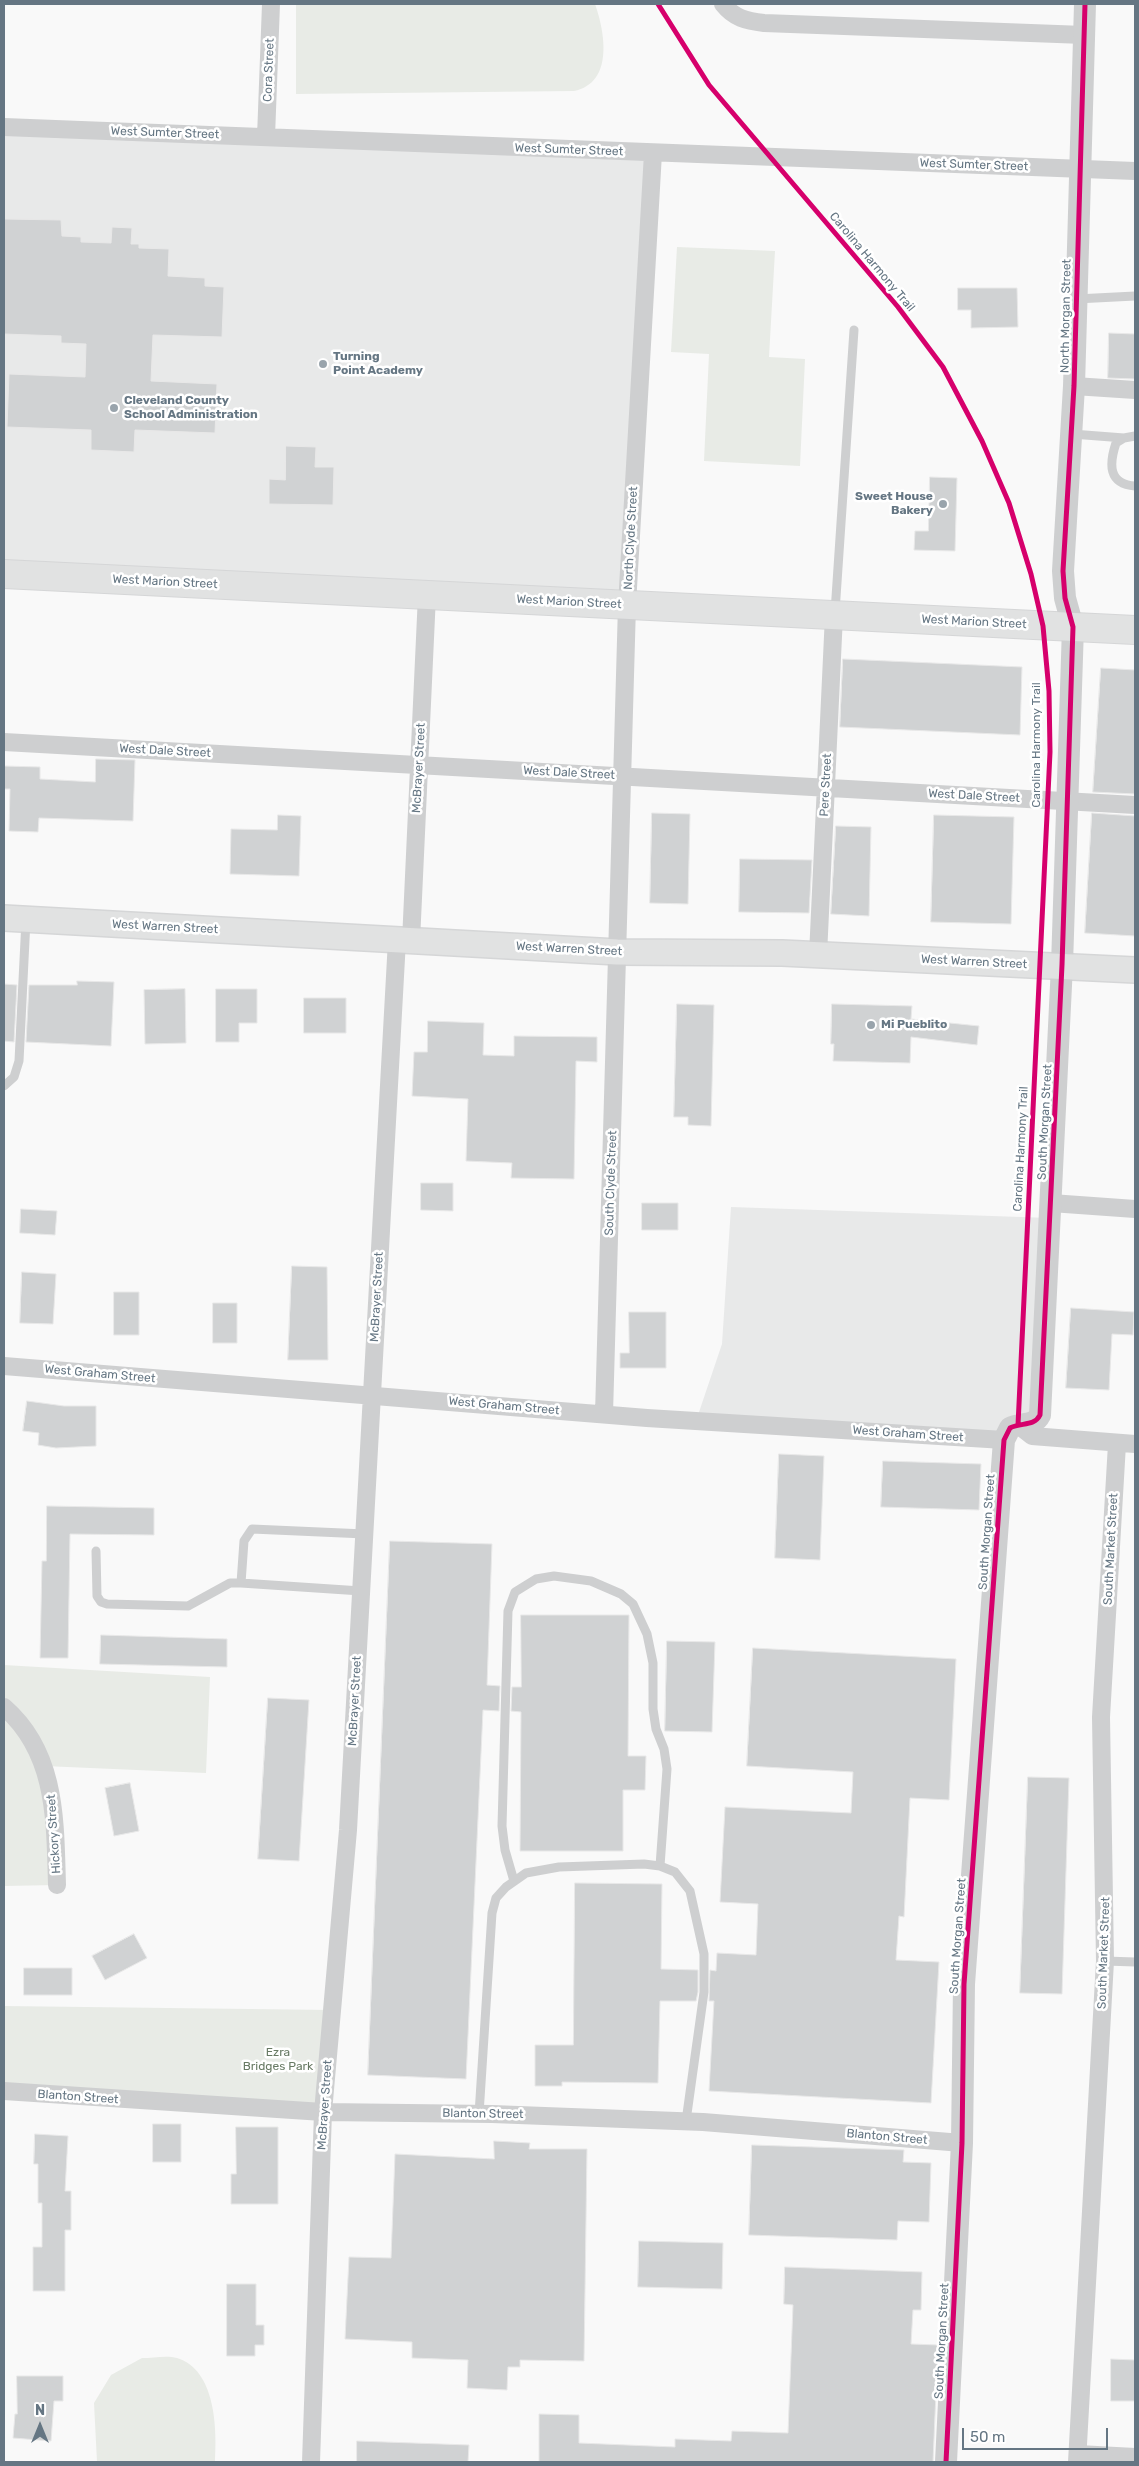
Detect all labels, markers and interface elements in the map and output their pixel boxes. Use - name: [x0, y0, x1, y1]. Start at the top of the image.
- street label: Cora Street: [261, 38, 277, 102]
- street label: West Sumter Street: [110, 124, 220, 142]
- street label: West Sumter Street: [514, 141, 624, 159]
- street label: West Sumter Street: [919, 156, 1029, 174]
- street label: Carolina Harmony Trail: [826, 209, 918, 315]
- street label: North Morgan Street: [1058, 259, 1074, 373]
- place label: Turning Point Academy: [333, 350, 423, 378]
- marker: Turning Point Academy: [317, 358, 329, 370]
- place label: Cleveland County School Administration: [124, 394, 258, 422]
- marker: Cleveland County School Administration: [108, 402, 120, 414]
- street label: North Clyde Street: [621, 486, 641, 590]
- place label: Sweet House Bakery: [855, 490, 933, 518]
- marker: Sweet House Bakery: [937, 498, 949, 510]
- street label: West Marion Street: [112, 572, 218, 592]
- street label: West Marion Street: [516, 592, 622, 612]
- street label: West Marion Street: [921, 612, 1027, 632]
- street label: Carolina Harmony Trail: [1030, 682, 1044, 808]
- street label: McBrayer Street: [409, 722, 429, 814]
- street label: West Dale Street: [119, 741, 211, 761]
- street label: Pere Street: [817, 753, 835, 817]
- street label: West Dale Street: [523, 763, 615, 783]
- street label: West Dale Street: [928, 786, 1020, 806]
- street label: West Warren Street: [111, 917, 219, 937]
- street label: West Warren Street: [515, 939, 623, 959]
- street label: West Warren Street: [920, 952, 1028, 972]
- place label: Mi Pueblito: [881, 1018, 947, 1032]
- marker: Mi Pueblito: [865, 1019, 877, 1031]
- street label: South Morgan Street: [1035, 1064, 1055, 1180]
- street label: Carolina Harmony Trail: [1011, 1086, 1031, 1212]
- street label: South Clyde Street: [602, 1130, 620, 1236]
- street label: McBrayer Street: [367, 1251, 387, 1343]
- street label: West Graham Street: [44, 1362, 156, 1386]
- street label: West Graham Street: [448, 1394, 560, 1418]
- street label: West Graham Street: [852, 1423, 964, 1445]
- street label: South Morgan Street: [976, 1474, 998, 1590]
- street label: South Market Street: [1101, 1493, 1121, 1605]
- street label: McBrayer Street: [345, 1655, 365, 1747]
- street label: Hickory Street: [44, 1794, 64, 1874]
- street label: South Morgan Street: [947, 1878, 969, 1994]
- street label: South Market Street: [1095, 1897, 1113, 2009]
- park label: Ezra Bridges Park: [243, 2046, 313, 2074]
- street label: McBrayer Street: [315, 2059, 335, 2151]
- street label: Blanton Street: [37, 2087, 119, 2107]
- street label: Blanton Street: [442, 2106, 524, 2122]
- street label: Blanton Street: [846, 2126, 928, 2148]
- street label: South Morgan Street: [932, 2283, 952, 2399]
- north arrow: [15, 2401, 65, 2451]
- text: N: [35, 2402, 45, 2419]
- scale bar: [964, 2418, 1110, 2450]
- text: 50 m: [970, 2428, 1005, 2446]

